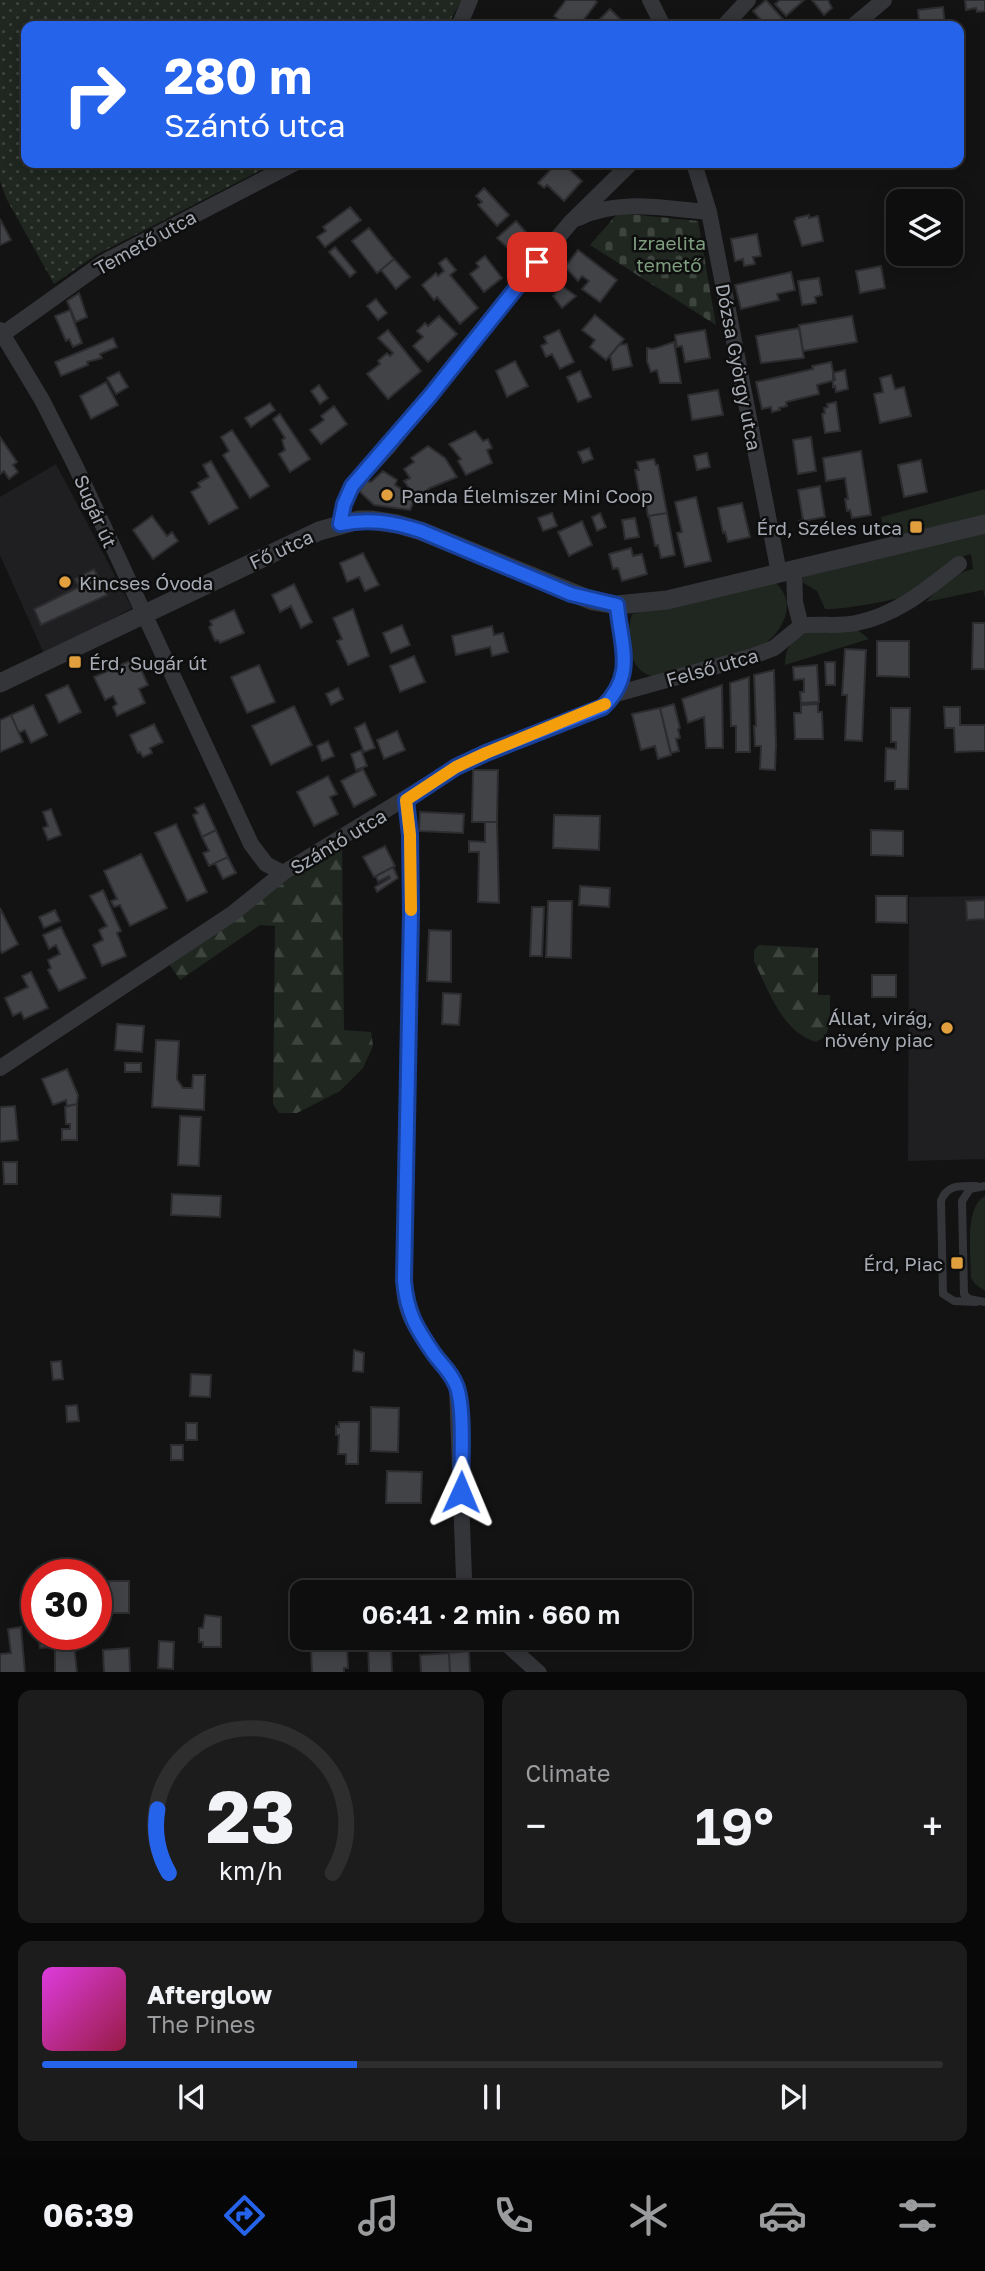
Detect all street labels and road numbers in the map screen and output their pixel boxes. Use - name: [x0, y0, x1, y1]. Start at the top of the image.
- street label: Temető utca: [90, 205, 200, 279]
- street label: Dózsa György utca: [712, 282, 766, 452]
- street label: Sugár út: [70, 471, 122, 551]
- street label: Fő utca: [246, 524, 316, 574]
- street label: Felső utca: [663, 643, 761, 691]
- street label: Szántó utca: [286, 803, 390, 879]

